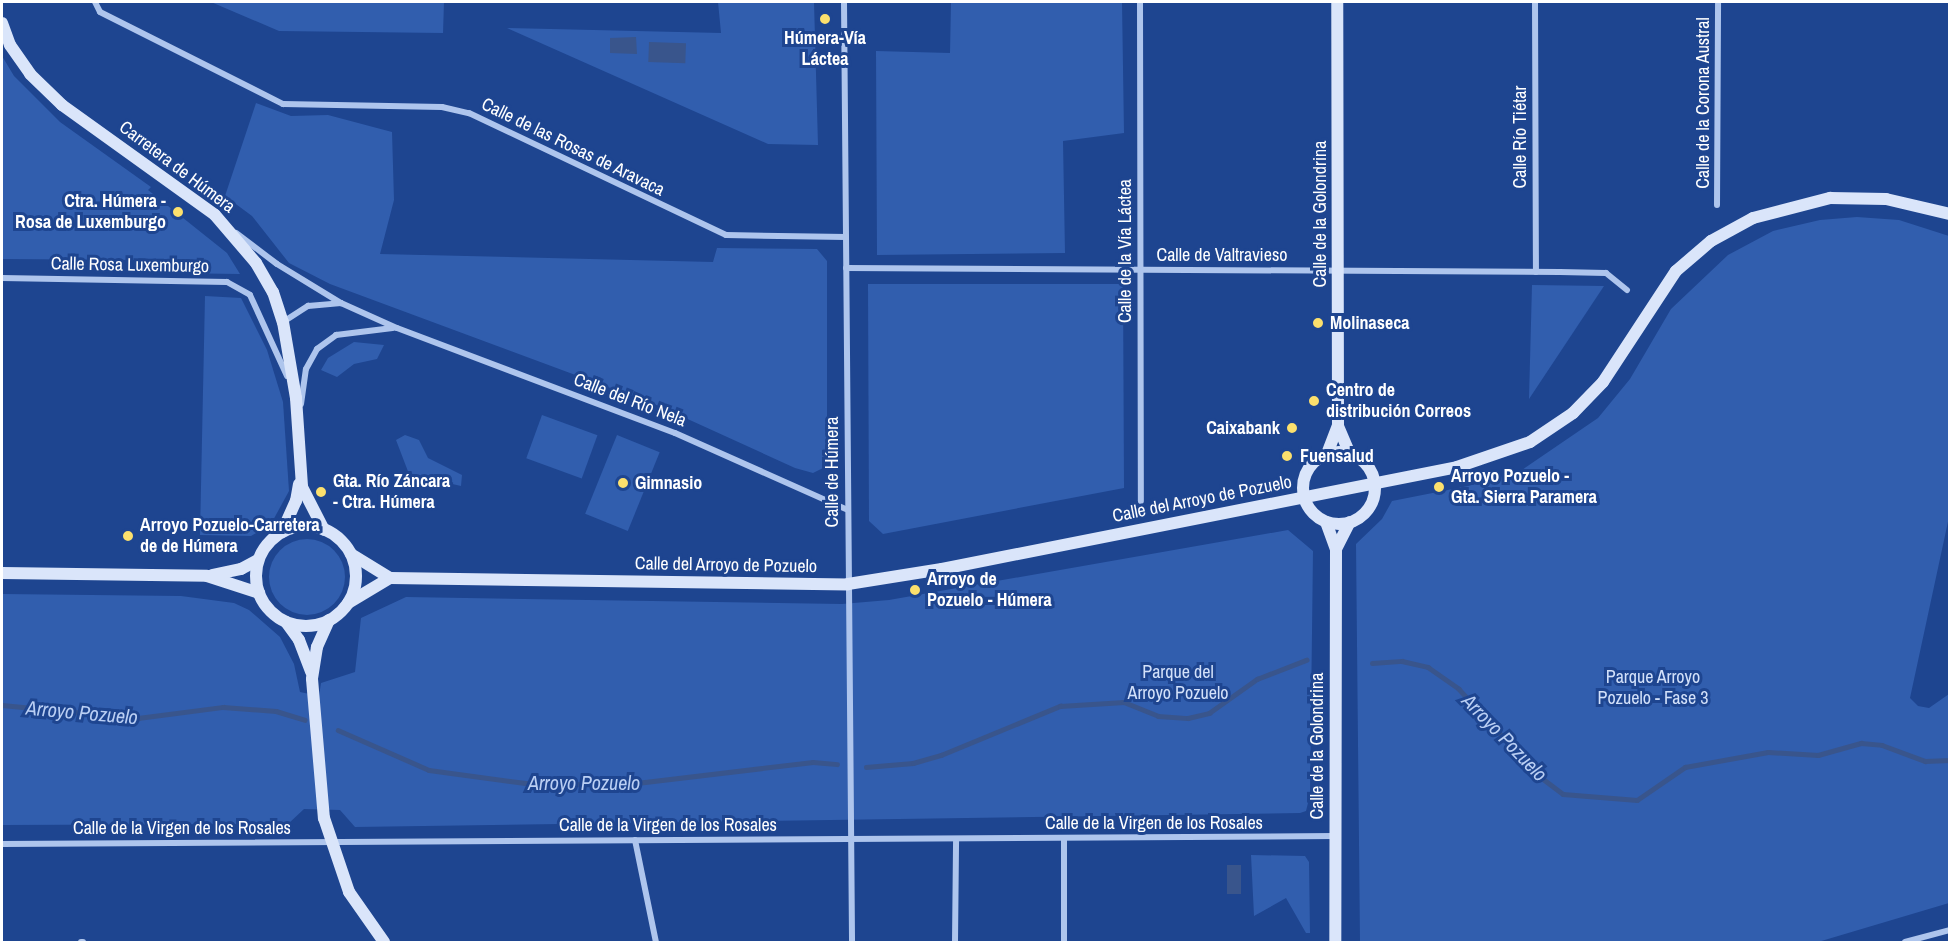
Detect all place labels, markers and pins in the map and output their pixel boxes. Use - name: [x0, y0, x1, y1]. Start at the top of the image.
- marker: Húmera-Vía Láctea: [818, 12, 832, 26]
- place label: Húmera-Vía Láctea: [784, 28, 866, 70]
- place label: Ctra. Húmera - Rosa de Luxemburgo: [15, 191, 166, 234]
- marker: Ctra. Húmera - Rosa de Luxemburgo: [171, 205, 185, 219]
- place label: Molinaseca: [1330, 312, 1410, 334]
- marker: Molinaseca: [1311, 316, 1325, 330]
- place label: Centro de distribución Correos: [1326, 380, 1471, 422]
- marker: Centro de distribución Correos: [1307, 394, 1321, 408]
- place label: Caixabank: [1206, 417, 1280, 439]
- marker: Caixabank: [1285, 421, 1299, 435]
- place label: Fuensalud: [1300, 445, 1374, 467]
- marker: Fuensalud: [1278, 447, 1296, 465]
- place label: Arroyo Pozuelo - Gta. Sierra Paramera: [1451, 466, 1597, 508]
- place label: Gta. Río Záncara - Ctra. Húmera: [333, 471, 450, 514]
- place label: Gimnasio: [635, 472, 702, 494]
- marker: Gimnasio: [616, 476, 630, 490]
- marker: Arroyo Pozuelo - Gta. Sierra Paramera: [1432, 480, 1446, 494]
- marker: Gta. Río Záncara - Ctra. Húmera: [314, 485, 328, 499]
- place label: Arroyo Pozuelo-Carretera de de Húmera: [140, 515, 320, 558]
- marker: Arroyo Pozuelo-Carretera de de Húmera: [121, 529, 135, 543]
- place label: Arroyo de Pozuelo - Húmera: [927, 569, 1052, 612]
- marker: Arroyo de Pozuelo - Húmera: [908, 583, 922, 597]

